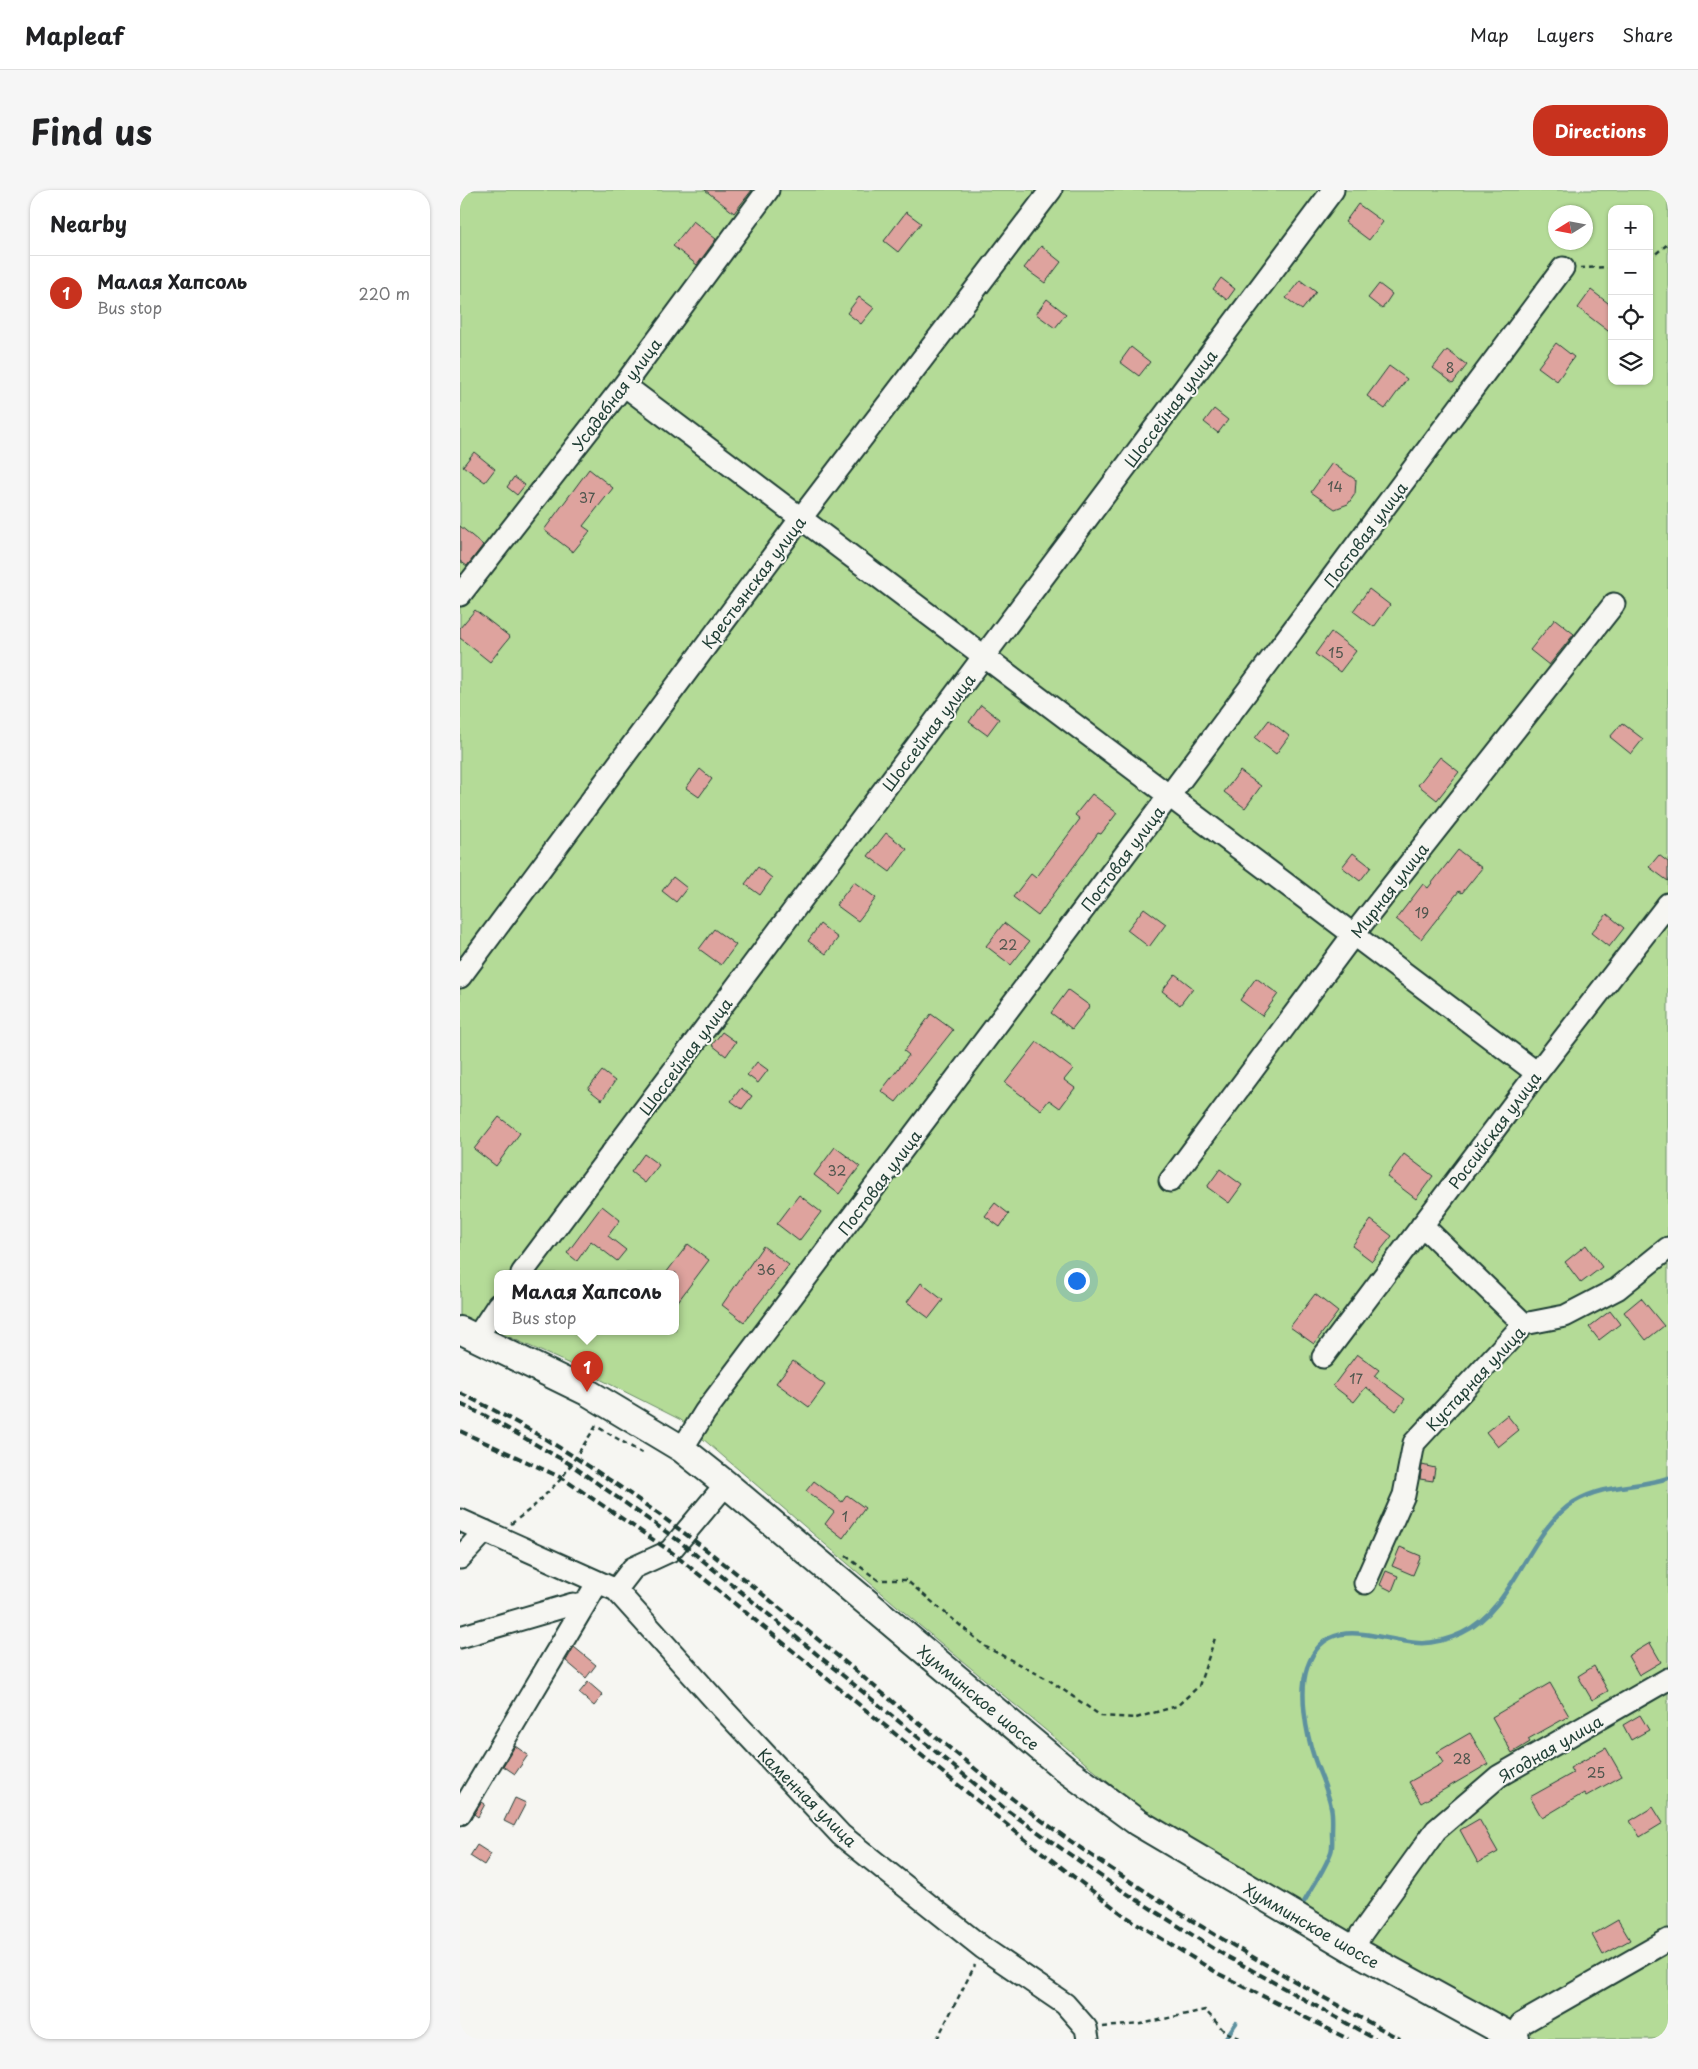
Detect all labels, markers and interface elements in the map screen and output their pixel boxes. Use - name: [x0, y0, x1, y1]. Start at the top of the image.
- text: Mapleaf: [25, 17, 124, 53]
- text: Map: [1470, 21, 1509, 48]
- text: Layers: [1537, 21, 1594, 48]
- text: Share: [1622, 21, 1673, 48]
- text: Find us: [30, 104, 152, 157]
- button: Directions: [1533, 105, 1668, 156]
- north arrow: [1548, 205, 1593, 250]
- map controls: [1608, 205, 1653, 385]
- button: +: [1608, 205, 1653, 250]
- text: Nearby: [50, 207, 127, 239]
- button: −: [1608, 250, 1653, 295]
- text: Малая Хапсоль: [97, 267, 247, 295]
- text: 1: [62, 281, 70, 305]
- text: 220 m: [359, 281, 410, 305]
- text: Bus stop: [97, 295, 162, 319]
- button: locate: [1608, 295, 1653, 340]
- street label: Усадебная улица: [566, 333, 666, 455]
- button: layers: [1608, 340, 1653, 385]
- street label: Шоссейная улица: [1118, 344, 1222, 472]
- house number: 8: [1446, 357, 1454, 378]
- street label: Постовая улица: [1317, 476, 1413, 592]
- house number: 14: [1327, 476, 1343, 497]
- house number: 37: [579, 487, 596, 508]
- street label: Крестьянская улица: [695, 511, 811, 653]
- house number: 15: [1328, 642, 1344, 663]
- street label: Шоссейная улица: [876, 668, 980, 796]
- street label: Постовая улица: [1074, 800, 1170, 916]
- street label: Мирная улица: [1344, 837, 1434, 943]
- house number: 19: [1415, 902, 1429, 923]
- house number: 22: [999, 934, 1017, 955]
- street label: Шоссейная улица: [633, 992, 737, 1120]
- street label: Российская улица: [1442, 1066, 1546, 1194]
- street label: Постовая улица: [831, 1124, 927, 1240]
- house number: 32: [828, 1160, 846, 1181]
- house number: 36: [756, 1259, 776, 1280]
- your location: [1064, 1268, 1090, 1294]
- popup: [494, 1270, 679, 1335]
- text: Малая Хапсоль: [511, 1277, 662, 1305]
- text: Bus stop: [511, 1305, 576, 1329]
- street label: Кустарная улица: [1420, 1320, 1530, 1436]
- pin: 1: [571, 1351, 603, 1392]
- house number: 17: [1349, 1368, 1363, 1389]
- house number: 1: [842, 1506, 848, 1527]
- street label: Хумминское шоссе: [913, 1639, 1045, 1755]
- street label: Ягодная улица: [1493, 1708, 1607, 1788]
- street label: Каменная улица: [753, 1742, 863, 1852]
- house number: 28: [1453, 1748, 1471, 1769]
- house number: 25: [1587, 1762, 1605, 1783]
- street label: Хумминское шоссе: [1240, 1876, 1384, 1974]

